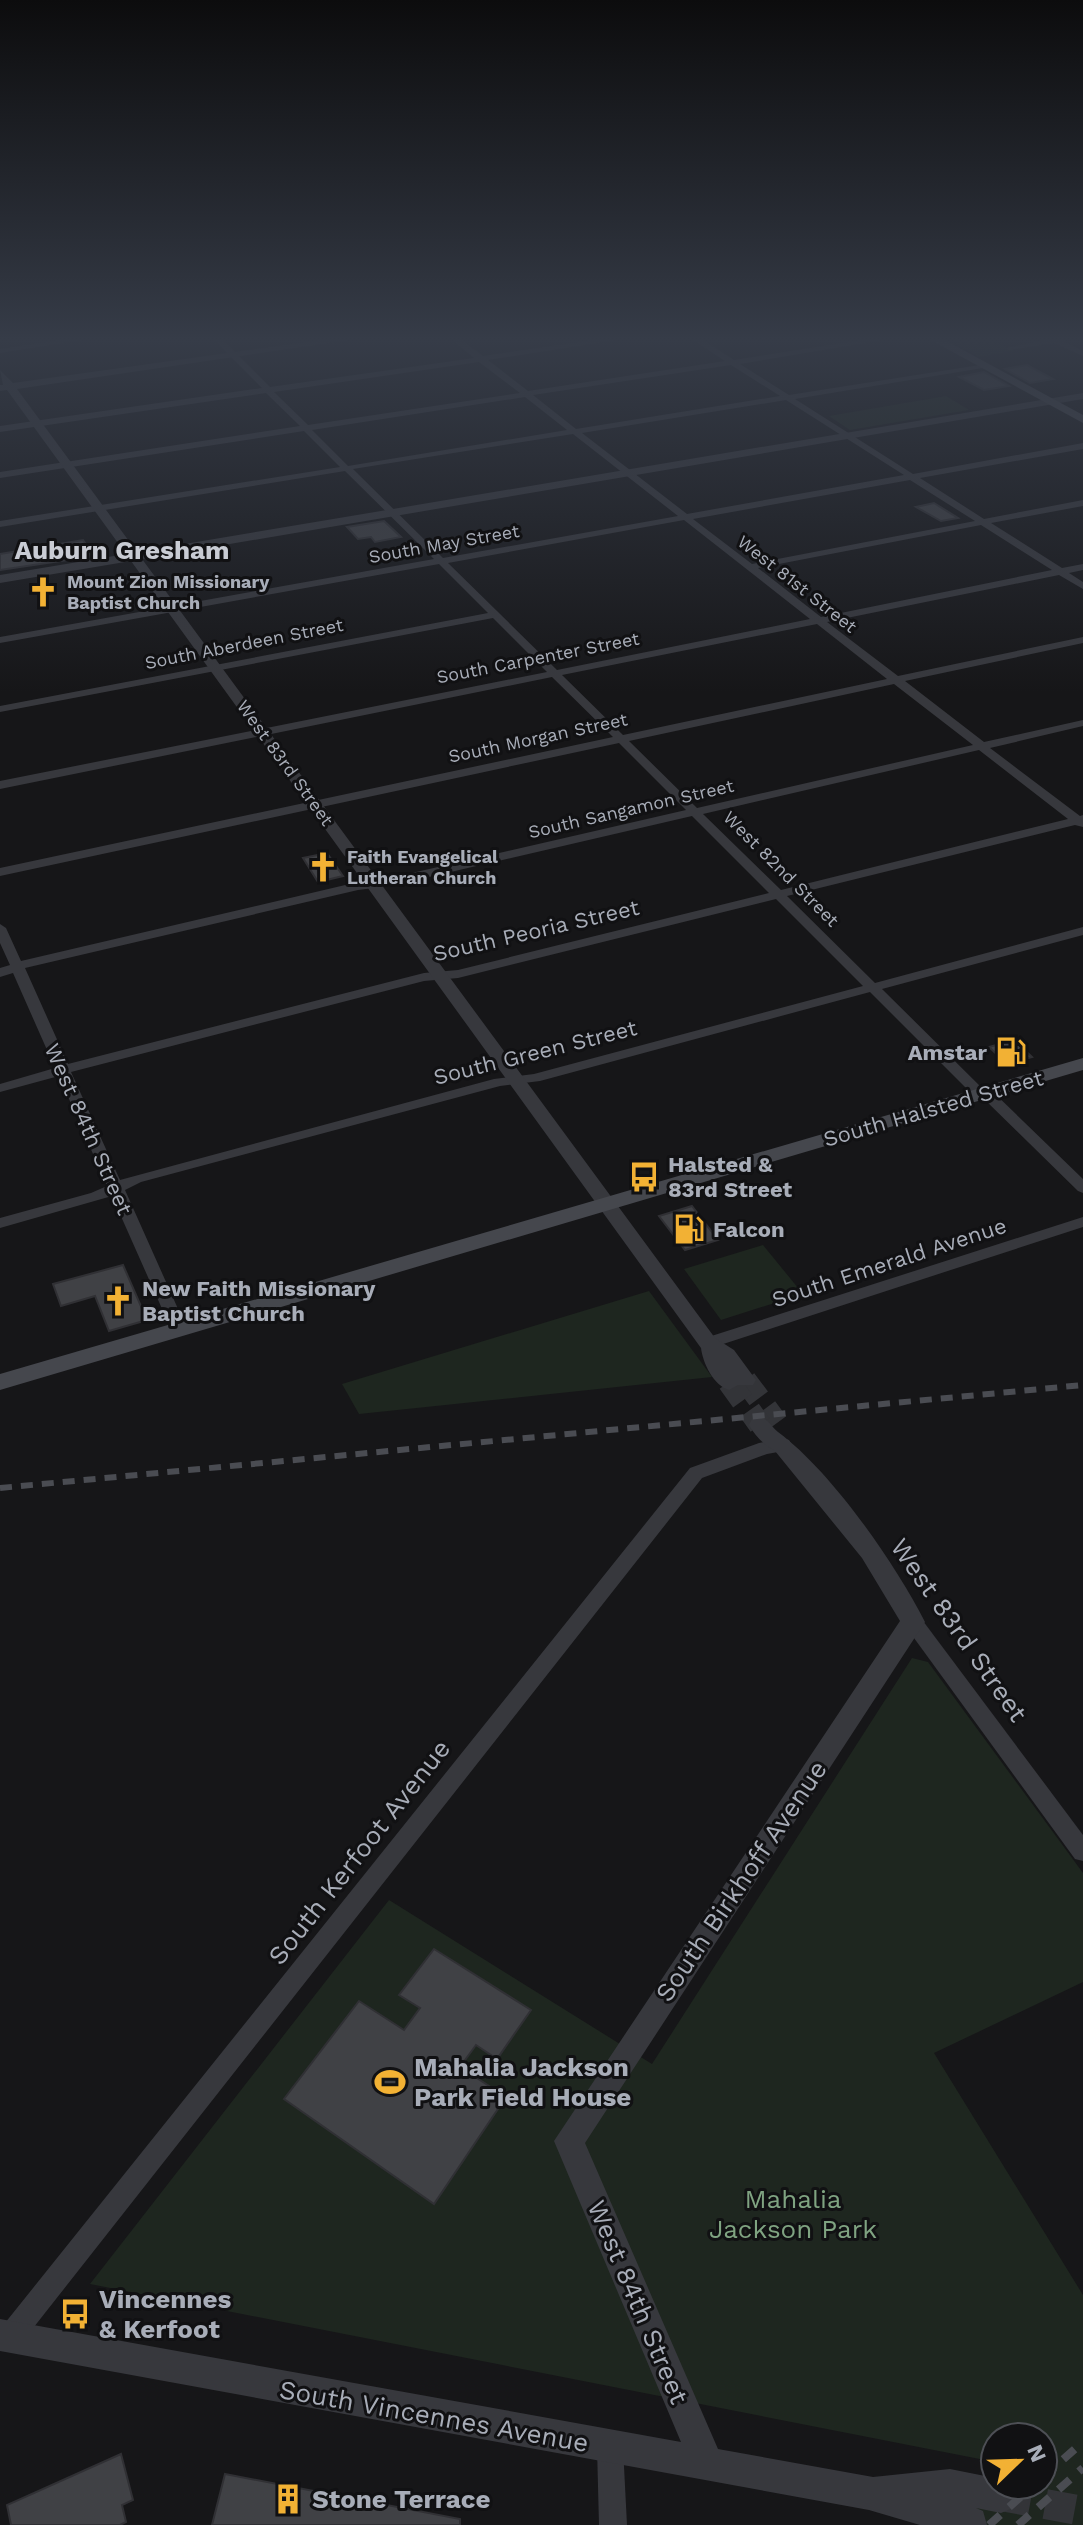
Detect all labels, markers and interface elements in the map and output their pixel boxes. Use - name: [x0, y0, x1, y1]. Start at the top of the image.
- street label: South May Street: [367, 520, 521, 567]
- street label: West 81st Street: [733, 530, 862, 637]
- district label: Auburn Gresham: [14, 535, 230, 565]
- place label: Mount Zion Missionary Baptist Church: [67, 571, 270, 613]
- church icon: Mount Zion Missionary Baptist Church: [26, 575, 60, 609]
- street label: South Aberdeen Street: [143, 614, 345, 673]
- street label: South Carpenter Street: [435, 627, 641, 687]
- street label: West 83rd Street: [233, 696, 338, 830]
- street label: South Morgan Street: [446, 708, 630, 767]
- street label: South Sangamon Street: [526, 775, 736, 842]
- street label: West 82nd Street: [719, 807, 844, 931]
- place label: Faith Evangelical Lutheran Church: [347, 846, 498, 888]
- church icon: Faith Evangelical Lutheran Church: [306, 850, 340, 884]
- street label: South Peoria Street: [431, 895, 642, 966]
- street label: South Green Street: [431, 1015, 639, 1090]
- fuel station icon: Amstar: [994, 1035, 1028, 1069]
- street label: West 84th Street: [40, 1040, 138, 1219]
- place label: Amstar: [908, 1040, 988, 1065]
- street label: South Halsted Street: [820, 1065, 1046, 1152]
- place label: Halsted & 83rd Street: [668, 1152, 793, 1202]
- bus stop icon: Halsted & 83rd Street: [627, 1160, 661, 1194]
- fuel station icon: Falcon: [672, 1212, 706, 1246]
- street label: South Emerald Avenue: [769, 1213, 1010, 1312]
- place label: Falcon: [713, 1217, 785, 1242]
- place label: New Faith Missionary Baptist Church: [142, 1276, 376, 1326]
- church icon: New Faith Missionary Baptist Church: [101, 1284, 135, 1318]
- street label: West 83rd Street: [885, 1533, 1034, 1728]
- street label: South Kerfoot Avenue: [262, 1734, 456, 1970]
- street label: South Birkhoff Avenue: [649, 1755, 833, 2007]
- place label: Mahalia Jackson Park Field House: [414, 2052, 631, 2112]
- sports icon: Mahalia Jackson Park Field House: [373, 2065, 407, 2099]
- park label: Mahalia Jackson Park: [709, 2184, 877, 2244]
- street label: West 84th Street: [581, 2196, 695, 2409]
- place label: Vincennes & Kerfoot: [99, 2284, 232, 2344]
- bus stop icon: Vincennes & Kerfoot: [58, 2297, 92, 2331]
- street label: South Vincennes Avenue: [277, 2374, 591, 2458]
- north arrow: [979, 2421, 1059, 2501]
- text: N: [1022, 2441, 1052, 2466]
- building icon: Stone Terrace: [271, 2482, 305, 2516]
- place label: Stone Terrace: [312, 2484, 491, 2514]

